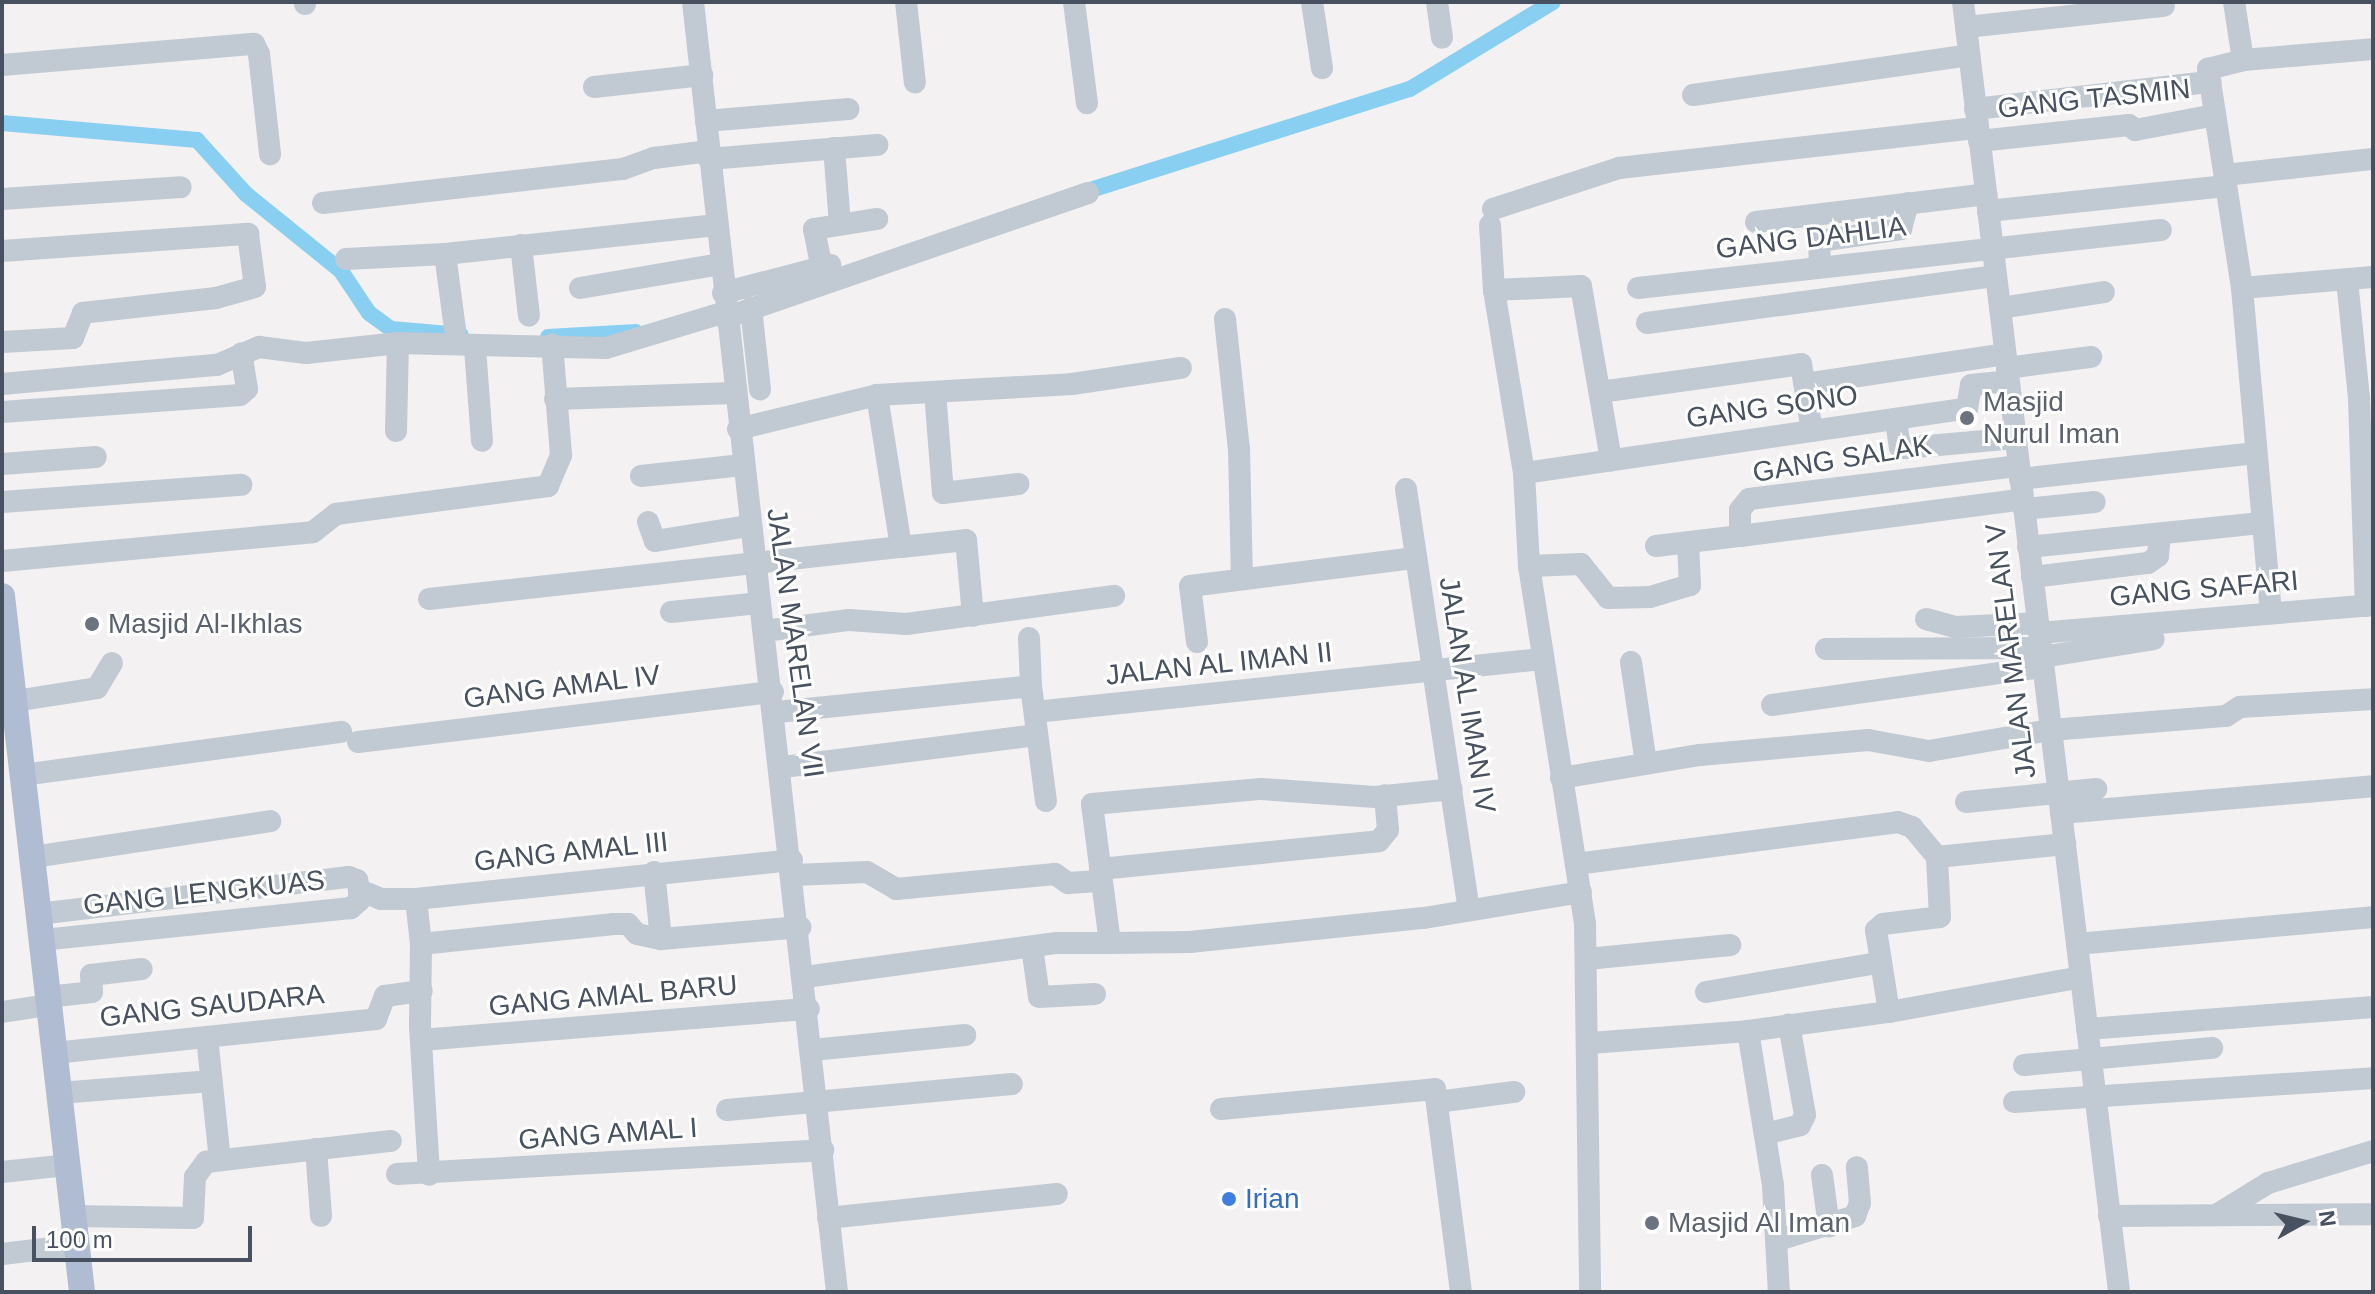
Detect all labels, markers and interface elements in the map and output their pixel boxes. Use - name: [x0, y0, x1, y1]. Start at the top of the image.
- street label: GANG TASMIN: [1996, 72, 2192, 126]
- street label: GANG DAHLIA: [1714, 210, 1908, 266]
- street label: GANG SONO: [1684, 378, 1860, 436]
- place label: Masjid Nurul Iman: [1983, 385, 2120, 451]
- marker: Masjid Nurul Iman: [1958, 409, 1976, 427]
- street label: GANG SALAK: [1750, 428, 1934, 490]
- street label: JALAN MARELAN VII: [759, 506, 831, 780]
- street label: JALAN MARELAN V: [1979, 522, 2043, 780]
- street label: GANG SAFARI: [2108, 564, 2300, 614]
- street label: JALAN AL IMAN IV: [1432, 573, 1502, 817]
- place label: Masjid Al-Ikhlas: [108, 607, 304, 641]
- marker: Masjid Al-Ikhlas: [83, 615, 101, 633]
- street label: JALAN AL IMAN II: [1103, 635, 1335, 693]
- street label: GANG AMAL IV: [460, 658, 664, 716]
- street label: GANG AMAL III: [471, 825, 671, 879]
- street label: GANG LENGKUAS: [82, 864, 326, 922]
- street label: GANG AMAL BARU: [486, 968, 740, 1024]
- street label: GANG SAUDARA: [98, 978, 326, 1034]
- street label: GANG AMAL I: [516, 1111, 700, 1157]
- place label: Irian: [1245, 1182, 1299, 1216]
- north arrow: [2263, 1182, 2343, 1262]
- marker: Irian: [1220, 1190, 1238, 1208]
- place label: Masjid Al Iman: [1668, 1206, 1852, 1240]
- text: N: [2314, 1209, 2341, 1228]
- scale bar: [36, 1210, 256, 1260]
- marker: Masjid Al Iman: [1643, 1214, 1661, 1232]
- text: 100 m: [46, 1226, 113, 1253]

